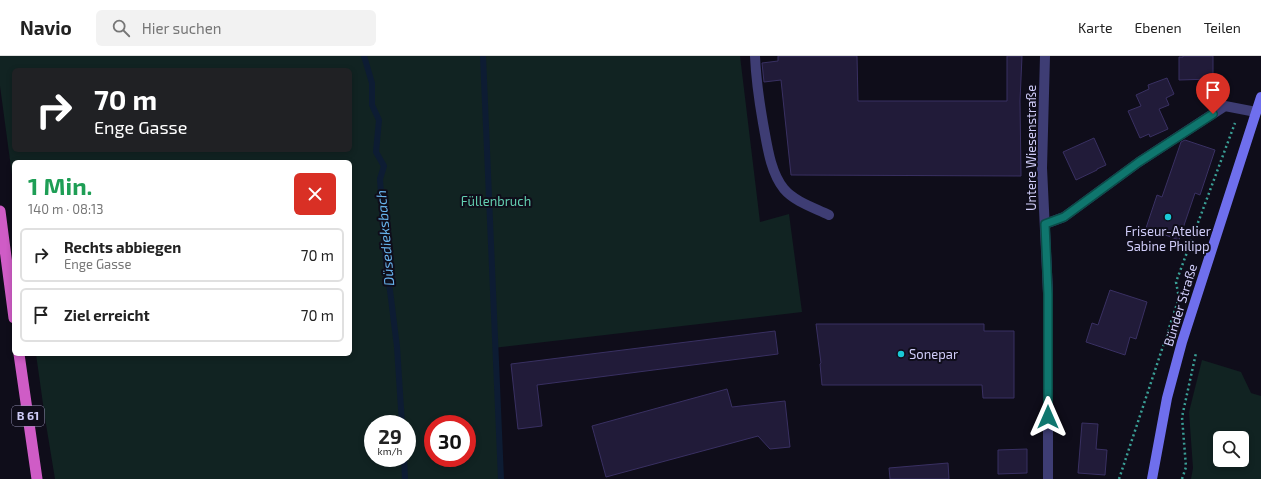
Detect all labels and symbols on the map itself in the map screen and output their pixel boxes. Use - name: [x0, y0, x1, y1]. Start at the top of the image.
- pin: [1196, 73, 1230, 114]
- street label: Untere Wiesenstraße: [1023, 85, 1039, 211]
- water label: Düsedieksbach: [372, 189, 397, 287]
- park label: Füllenbruch: [461, 193, 531, 209]
- marker: Friseur-Atelier Sabine Philipp: [1163, 212, 1173, 222]
- place label: Friseur-Atelier Sabine Philipp: [1125, 223, 1211, 254]
- street label: Bünder Straße: [1160, 262, 1200, 348]
- place label: Sonepar: [909, 346, 958, 362]
- marker: Sonepar: [896, 349, 906, 359]
- position arrow: [1027, 396, 1069, 438]
- road number: B 61: [12, 406, 44, 426]
- speed limit sign: 30: [424, 415, 476, 467]

